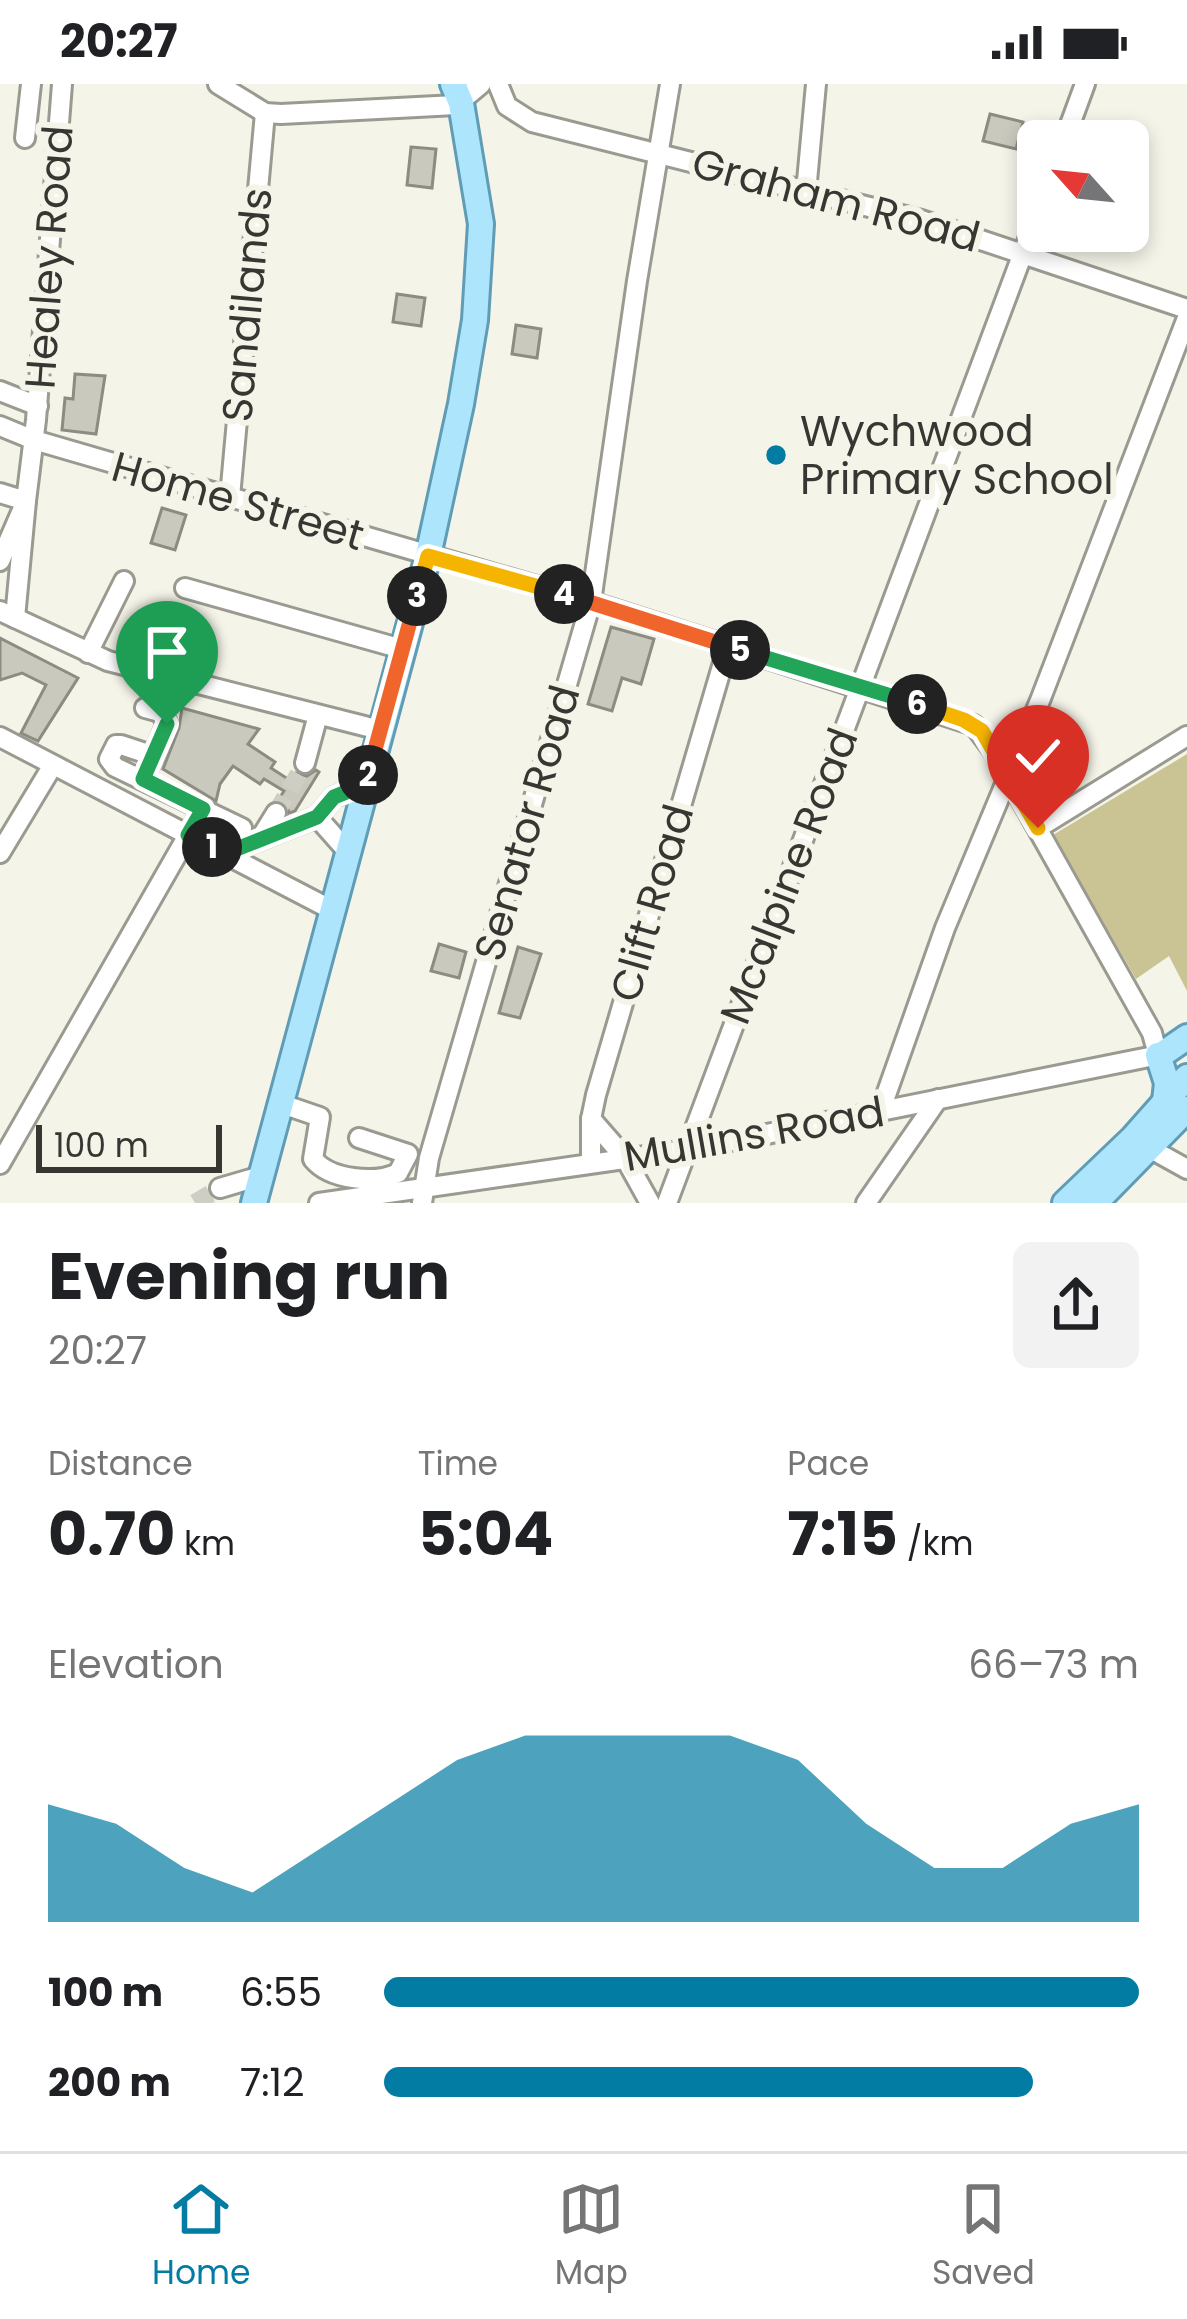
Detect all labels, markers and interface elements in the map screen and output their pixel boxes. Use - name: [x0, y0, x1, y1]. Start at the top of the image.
- text: 20:27: [60, 10, 178, 73]
- north arrow: [1017, 120, 1149, 252]
- map controls: [1017, 120, 1149, 252]
- street label: Healey Road: [10, 123, 88, 391]
- street label: Graham Road: [686, 133, 986, 267]
- street label: Sandilands: [207, 186, 287, 424]
- place label: Wychwood Primary School: [800, 402, 1114, 509]
- street label: Home Street: [105, 437, 371, 565]
- marker: Wychwood Primary School: [763, 442, 789, 468]
- pin: 4: [534, 564, 594, 624]
- pin: 3: [387, 566, 447, 626]
- text: 4: [553, 570, 575, 617]
- text: 3: [407, 572, 427, 619]
- pin: [116, 601, 218, 724]
- icon: arrive: [134, 619, 200, 685]
- pin: 5: [710, 620, 770, 680]
- text: 5: [729, 626, 751, 673]
- pin: 6: [887, 674, 947, 734]
- street label: Senator Road: [459, 678, 595, 968]
- text: 6: [906, 680, 928, 727]
- pin: [987, 705, 1089, 828]
- street label: Mcalpine Road: [705, 720, 873, 1032]
- icon: check: [1005, 723, 1071, 789]
- pin: 2: [338, 745, 398, 805]
- text: 2: [359, 751, 377, 798]
- street label: Clift Road: [596, 797, 708, 1009]
- pin: 1: [182, 817, 242, 877]
- text: 1: [206, 823, 218, 870]
- street label: Mullins Road: [619, 1082, 889, 1186]
- scale bar: [36, 1119, 222, 1172]
- text: 100 m: [54, 1122, 149, 1169]
- text: Evening run: [48, 1230, 450, 1322]
- button: share: [1013, 1242, 1139, 1368]
- text: 20:27: [48, 1323, 147, 1378]
- text: Distance: [48, 1440, 193, 1487]
- text: Time: [418, 1440, 498, 1487]
- text: Pace: [787, 1440, 869, 1487]
- text: 0.70: [48, 1492, 175, 1576]
- text: 5:04: [418, 1492, 553, 1576]
- text: 7:15: [787, 1492, 898, 1576]
- text: km: [175, 1520, 235, 1567]
- text: /km: [898, 1520, 974, 1567]
- text: Elevation: [48, 1637, 224, 1692]
- text: 66–73 m: [968, 1637, 1139, 1692]
- text: 100 m: [48, 1965, 163, 2020]
- text: 6:55: [240, 1965, 322, 2020]
- text: 200 m: [48, 2055, 171, 2110]
- text: 7:12: [240, 2055, 305, 2110]
- tab: Home: [152, 2176, 251, 2298]
- tab: Map: [555, 2176, 628, 2298]
- tab: Saved: [932, 2176, 1035, 2298]

